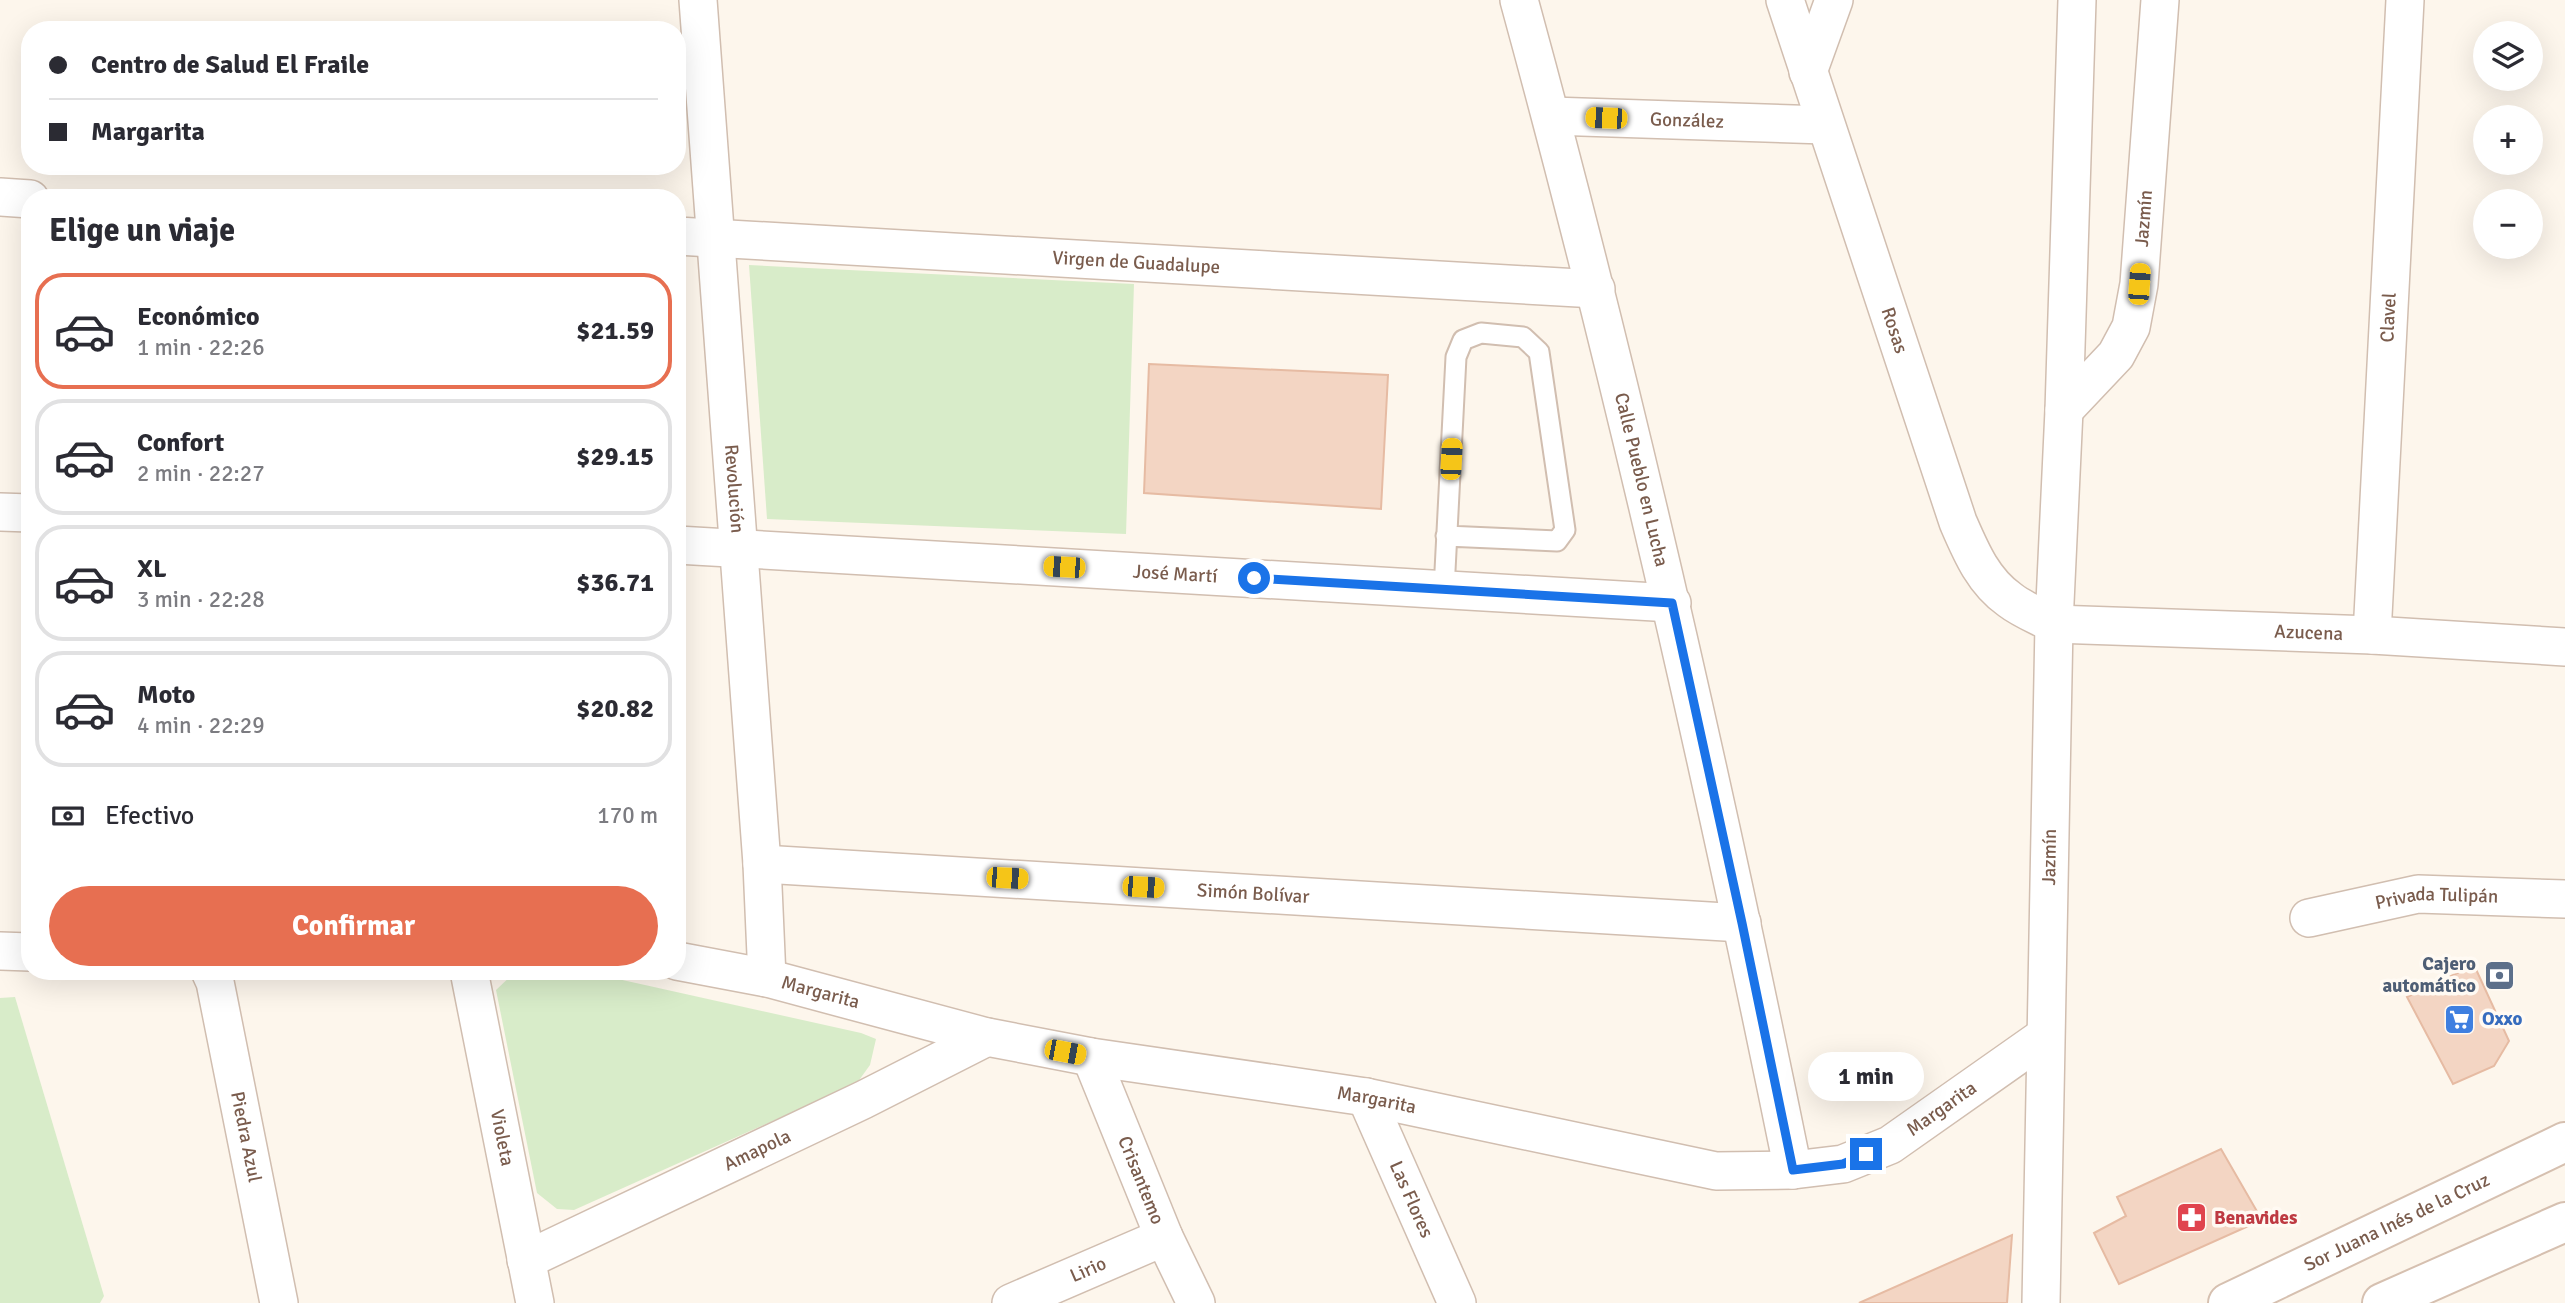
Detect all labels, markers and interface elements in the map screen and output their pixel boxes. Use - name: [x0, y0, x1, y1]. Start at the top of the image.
- map controls: [2473, 21, 2543, 259]
- button: layers: [2473, 21, 2543, 91]
- text: Centro de Salud El Fraile: [91, 49, 369, 81]
- button: +: [2473, 105, 2543, 175]
- car: [1585, 107, 1628, 129]
- street label: González: [1650, 107, 1724, 134]
- text: Margarita: [91, 116, 205, 148]
- street label: Jazmín: [2130, 189, 2158, 248]
- button: −: [2473, 189, 2543, 259]
- text: Elige un viaje: [49, 211, 235, 250]
- street label: Virgen de Guadalupe: [1052, 246, 1221, 279]
- car: [2128, 262, 2151, 306]
- street label: Clavel: [2375, 292, 2402, 343]
- icon: car: [53, 300, 116, 363]
- text: Económico: [137, 301, 260, 333]
- street label: Rosas: [1876, 304, 1913, 357]
- text: $21.59: [576, 315, 654, 347]
- text: 1 min · 22:26: [137, 333, 265, 362]
- street label: Calle Pueblo en Lucha: [1609, 390, 1674, 569]
- icon: car: [53, 426, 116, 489]
- text: Confort: [137, 427, 224, 459]
- car: [1440, 437, 1463, 481]
- text: $29.15: [576, 441, 654, 473]
- street label: Revolución: [719, 443, 749, 534]
- text: 2 min · 22:27: [137, 459, 265, 488]
- icon: car: [53, 552, 116, 615]
- text: XL: [137, 553, 167, 585]
- car: [1043, 555, 1086, 579]
- street label: José Martí: [1132, 560, 1219, 589]
- route start: [1238, 562, 1270, 594]
- text: $36.71: [576, 567, 654, 599]
- text: 3 min · 22:28: [137, 585, 265, 614]
- street label: Azucena: [2274, 620, 2344, 646]
- icon: car: [53, 678, 116, 741]
- text: Moto: [137, 679, 195, 711]
- text: $20.82: [576, 693, 654, 725]
- text: 4 min · 22:29: [137, 711, 265, 740]
- icon: cash: [49, 797, 87, 835]
- text: Efectivo: [105, 800, 194, 832]
- text: 170 m: [597, 801, 658, 830]
- street label: Jazmín: [2037, 828, 2062, 886]
- car: [986, 866, 1029, 890]
- car: [1122, 875, 1165, 899]
- street label: Simón Bolívar: [1196, 878, 1310, 909]
- street label: Privada Tulipán: [2373, 882, 2499, 915]
- button: Confirmar: [49, 886, 658, 966]
- place label: Cajero automático: [2382, 952, 2476, 998]
- bank icon: Cajero automático: [2482, 958, 2516, 992]
- street label: Margarita: [779, 970, 862, 1014]
- supermarket icon: Oxxo: [2442, 1002, 2476, 1036]
- place label: Oxxo: [2482, 1007, 2522, 1031]
- car: [1043, 1038, 1088, 1066]
- callout: 1 min: [1808, 1052, 1924, 1102]
- text: 1 min: [1838, 1062, 1894, 1091]
- street label: Margarita: [1902, 1076, 1981, 1142]
- street label: Margarita: [1335, 1081, 1418, 1119]
- street label: Piedra Azul: [225, 1089, 267, 1184]
- street label: Violeta: [485, 1107, 519, 1168]
- street label: Amapola: [720, 1124, 795, 1176]
- street label: Crisantemo: [1112, 1132, 1170, 1228]
- route end: [1850, 1138, 1882, 1170]
- street label: Las Flores: [1384, 1157, 1439, 1242]
- street label: Sor Juana Inés de la Cruz: [2300, 1168, 2494, 1277]
- pharmacy icon: Benavides: [2174, 1201, 2208, 1235]
- place label: Benavides: [2214, 1206, 2297, 1230]
- street label: Lirio: [1066, 1251, 1110, 1288]

